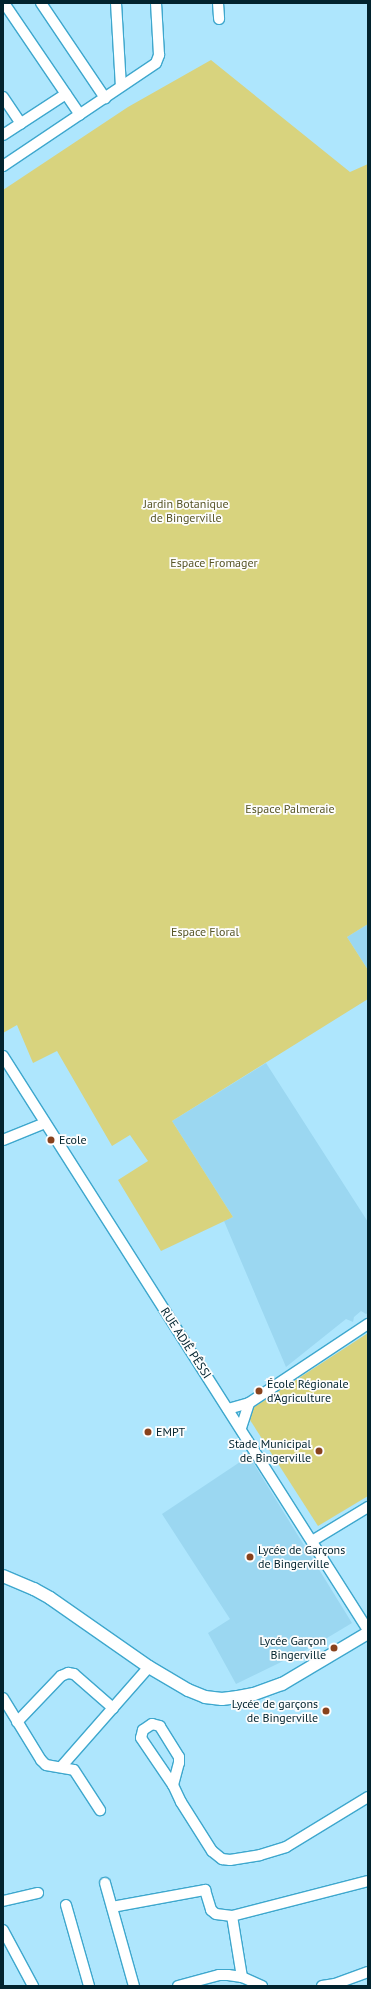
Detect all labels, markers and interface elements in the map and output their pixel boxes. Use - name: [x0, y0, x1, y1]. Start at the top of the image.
- park label: Jardin Botanique de Bingerville: [143, 497, 229, 525]
- park label: Espace Fromager: [170, 556, 258, 570]
- park label: Espace Palmeraie: [245, 802, 335, 816]
- park label: Espace Floral: [171, 925, 239, 939]
- place label: Ecole: [59, 1133, 87, 1147]
- marker: Ecole: [46, 1135, 56, 1145]
- street label: RUE ADJÊ PÊSSI: [158, 1305, 214, 1381]
- place label: École Régionale d’Agriculture: [267, 1377, 349, 1405]
- marker: École Régionale d’Agriculture: [254, 1386, 264, 1396]
- place label: EMPT: [156, 1425, 185, 1439]
- marker: EMPT: [143, 1427, 153, 1437]
- place label: Stade Municipal de Bingerville: [229, 1437, 311, 1465]
- marker: Stade Municipal de Bingerville: [314, 1446, 324, 1456]
- place label: Lycée de Garçons de Bingerville: [258, 1543, 345, 1571]
- marker: Lycée de Garçons de Bingerville: [245, 1552, 255, 1562]
- place label: Lycée Garçon Bingerville: [260, 1634, 326, 1662]
- marker: Lycée Garçon Bingerville: [329, 1643, 339, 1653]
- place label: Lycée de garçons de Bingerville: [232, 1697, 318, 1725]
- marker: Lycée de garçons de Bingerville: [321, 1706, 331, 1716]

